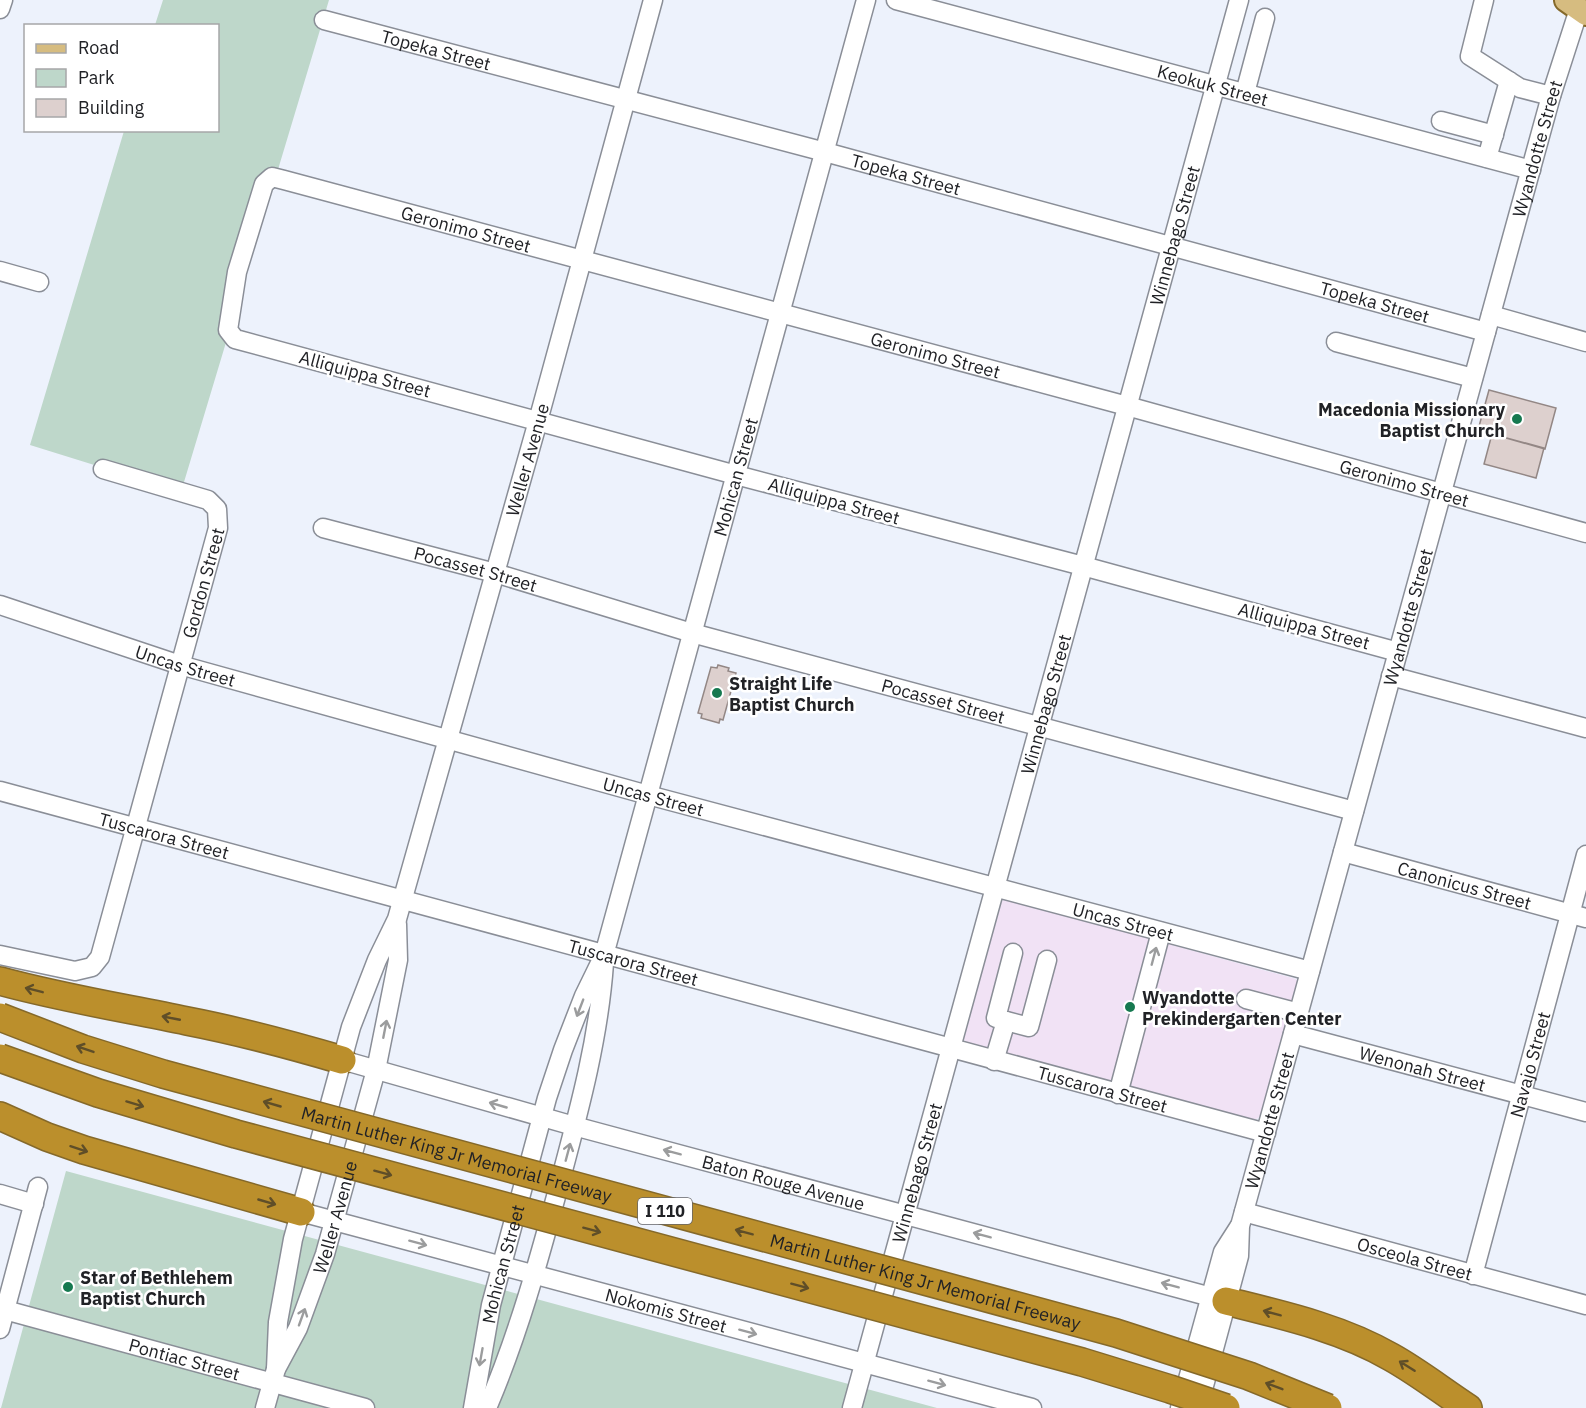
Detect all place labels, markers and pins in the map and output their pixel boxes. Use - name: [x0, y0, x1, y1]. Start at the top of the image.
- place label: Macedonia Missionary Baptist Church: [1318, 398, 1505, 442]
- marker: Macedonia Missionary Baptist Church: [1510, 412, 1524, 426]
- place label: Straight Life Baptist Church: [729, 672, 855, 716]
- marker: Straight Life Baptist Church: [710, 686, 724, 700]
- place label: Wyandotte Prekindergarten Center: [1142, 986, 1341, 1030]
- marker: Wyandotte Prekindergarten Center: [1123, 1000, 1137, 1014]
- place label: Star of Bethlehem Baptist Church: [80, 1266, 233, 1310]
- marker: Star of Bethlehem Baptist Church: [61, 1280, 75, 1294]

